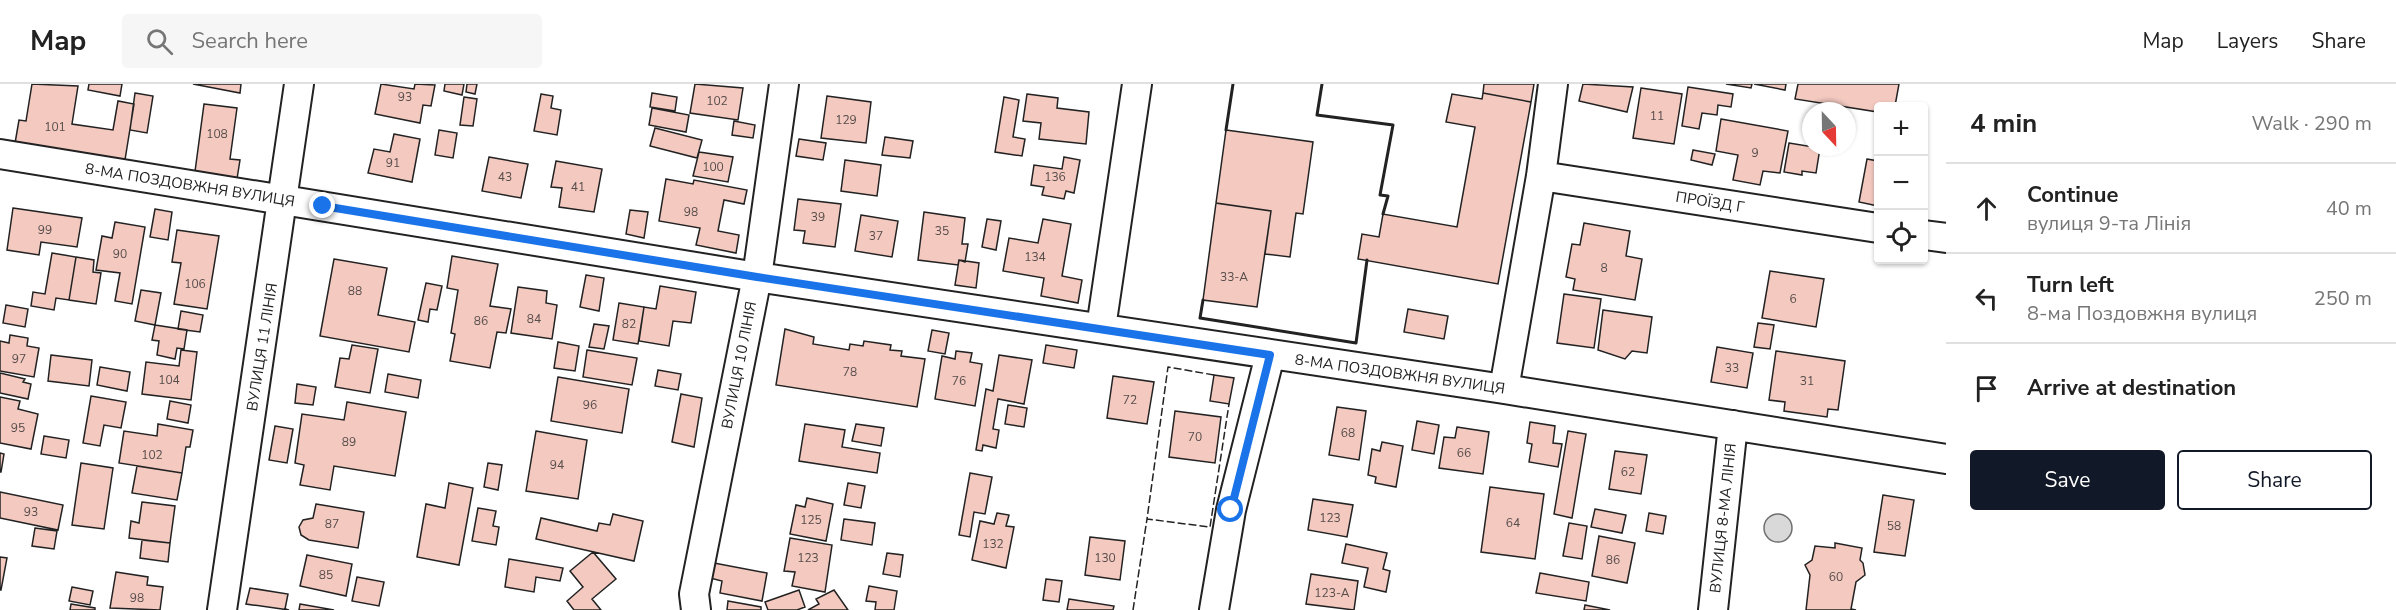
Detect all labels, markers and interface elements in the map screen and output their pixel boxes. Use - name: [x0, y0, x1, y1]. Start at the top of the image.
- search box: [122, 14, 542, 68]
- text: Map: [30, 22, 86, 60]
- icon: search: [143, 25, 176, 58]
- text: Search here: [191, 26, 308, 56]
- text: Map: [2142, 27, 2184, 55]
- text: Layers: [2217, 27, 2278, 55]
- text: Share: [2311, 27, 2366, 55]
- house number: 93: [398, 89, 412, 105]
- house number: 102: [706, 93, 728, 109]
- north arrow: [1802, 102, 1856, 156]
- map controls: [1874, 102, 1928, 264]
- button: +: [1874, 102, 1928, 156]
- text: 4 min: [1970, 106, 2037, 141]
- house number: 11: [1650, 108, 1664, 124]
- text: Walk · 290 m: [2252, 110, 2372, 137]
- house number: 129: [835, 112, 857, 128]
- house number: 101: [44, 119, 66, 135]
- house number: 108: [206, 126, 228, 142]
- house number: 9: [1751, 145, 1759, 161]
- house number: 91: [386, 155, 400, 171]
- button: −: [1874, 156, 1928, 210]
- street label: 8-МА ПОЗДОВЖНЯ ВУЛИЦЯ: [84, 159, 296, 211]
- house number: 100: [702, 159, 724, 175]
- house number: 43: [498, 169, 512, 185]
- house number: 136: [1044, 169, 1066, 185]
- house number: 41: [571, 179, 585, 195]
- text: Continue: [2027, 180, 2118, 210]
- street label: ПРОЇЗД Г: [1674, 187, 1746, 217]
- route end: [309, 192, 335, 218]
- icon: ahead: [1970, 192, 2003, 225]
- text: 40 m: [2326, 195, 2372, 222]
- house number: 98: [684, 204, 698, 220]
- house number: 39: [811, 209, 825, 225]
- button: locate: [1874, 210, 1928, 264]
- text: вулиця 9-та Лінія: [2027, 210, 2191, 237]
- house number: 99: [38, 222, 52, 238]
- house number: 35: [935, 223, 949, 239]
- house number: 37: [869, 228, 883, 244]
- house number: 90: [113, 246, 127, 262]
- house number: 134: [1024, 249, 1046, 265]
- house number: 8: [1600, 260, 1608, 276]
- house number: 33-А: [1220, 269, 1248, 285]
- text: Turn left: [2027, 270, 2114, 300]
- house number: 106: [184, 276, 206, 292]
- street label: ВУЛИЦЯ 11 ЛІНІЯ: [242, 282, 282, 412]
- icon: left: [1970, 282, 2003, 315]
- house number: 88: [348, 283, 362, 299]
- text: 250 m: [2314, 285, 2372, 312]
- house number: 6: [1789, 291, 1797, 307]
- street label: ВУЛИЦЯ 10 ЛІНІЯ: [717, 300, 761, 430]
- text: 8-ма Поздовжня вулиця: [2027, 300, 2257, 327]
- house number: 84: [527, 311, 541, 327]
- house number: 86: [474, 313, 488, 329]
- house number: 82: [622, 316, 636, 332]
- street label: 8-МА ПОЗДОВЖНЯ ВУЛИЦЯ: [1294, 349, 1506, 399]
- house number: 97: [12, 351, 26, 367]
- house number: 33: [1725, 360, 1739, 376]
- house number: 78: [843, 364, 857, 380]
- house number: 104: [158, 372, 180, 388]
- icon: arrive: [1970, 372, 2003, 405]
- house number: 76: [952, 373, 966, 389]
- house number: 31: [1800, 373, 1814, 389]
- text: Arrive at destination: [2027, 373, 2236, 403]
- house number: 72: [1123, 392, 1137, 408]
- house number: 96: [583, 397, 597, 413]
- house number: 95: [11, 420, 25, 436]
- house number: 68: [1341, 425, 1355, 441]
- house number: 70: [1188, 429, 1202, 445]
- house number: 89: [342, 434, 356, 450]
- street label: ВУЛИЦЯ 8-МА ЛІНІЯ: [1705, 442, 1741, 594]
- house number: 66: [1457, 445, 1471, 461]
- house number: 102: [141, 447, 163, 463]
- button: Save: [1970, 450, 2165, 510]
- button: Share: [2177, 450, 2372, 510]
- house number: 94: [550, 457, 564, 473]
- house number: 62: [1621, 464, 1635, 480]
- route start: [1217, 496, 1243, 522]
- house number: 93: [24, 504, 38, 520]
- house number: 123: [1319, 510, 1341, 526]
- house number: 125: [800, 512, 822, 528]
- house number: 64: [1506, 515, 1520, 531]
- house number: 87: [325, 516, 339, 532]
- house number: 58: [1887, 518, 1901, 534]
- house number: 132: [982, 536, 1004, 552]
- house number: 123: [797, 550, 819, 566]
- house number: 130: [1094, 550, 1116, 566]
- house number: 86: [1606, 552, 1620, 568]
- house number: 85: [319, 567, 333, 583]
- house number: 60: [1829, 569, 1843, 585]
- house number: 123-А: [1314, 585, 1350, 601]
- house number: 98: [130, 590, 144, 606]

